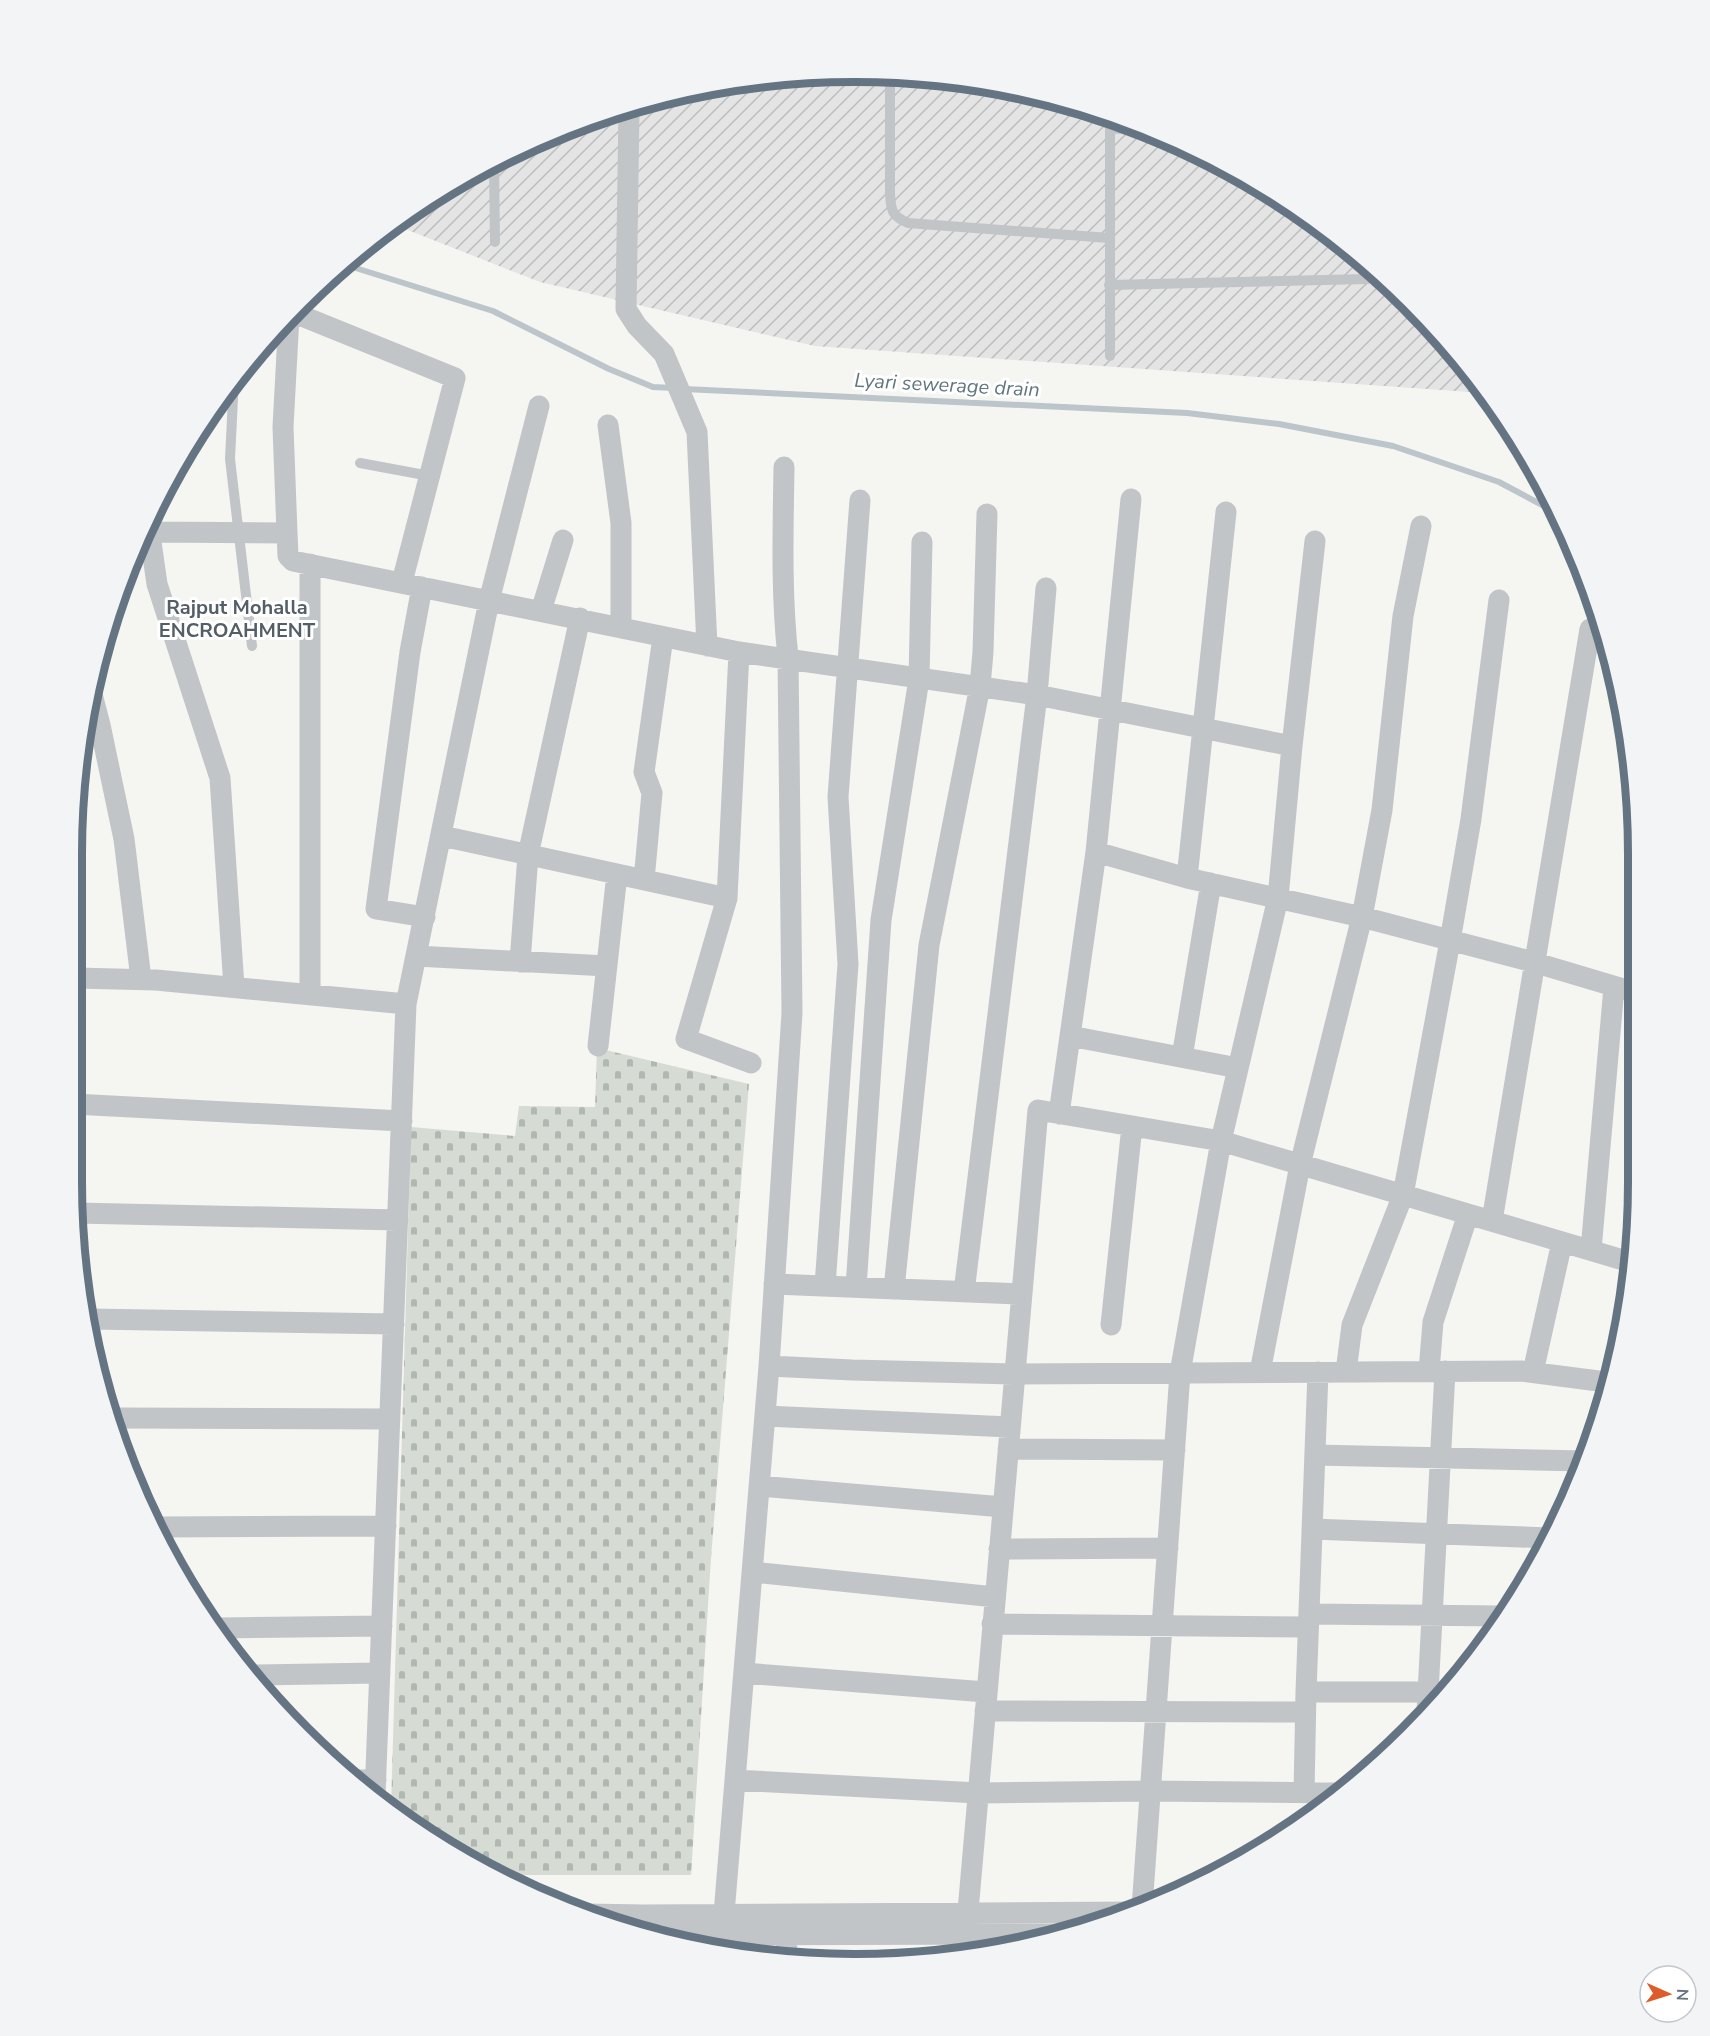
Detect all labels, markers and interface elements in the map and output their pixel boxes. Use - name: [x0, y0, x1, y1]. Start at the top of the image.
- water label: Lyari sewerage drain: [854, 367, 1040, 403]
- district label: Rajput Mohalla ENCROAHMENT: [159, 594, 316, 644]
- north arrow: [1638, 1964, 1698, 2024]
- text: N: [1671, 1988, 1693, 2001]

